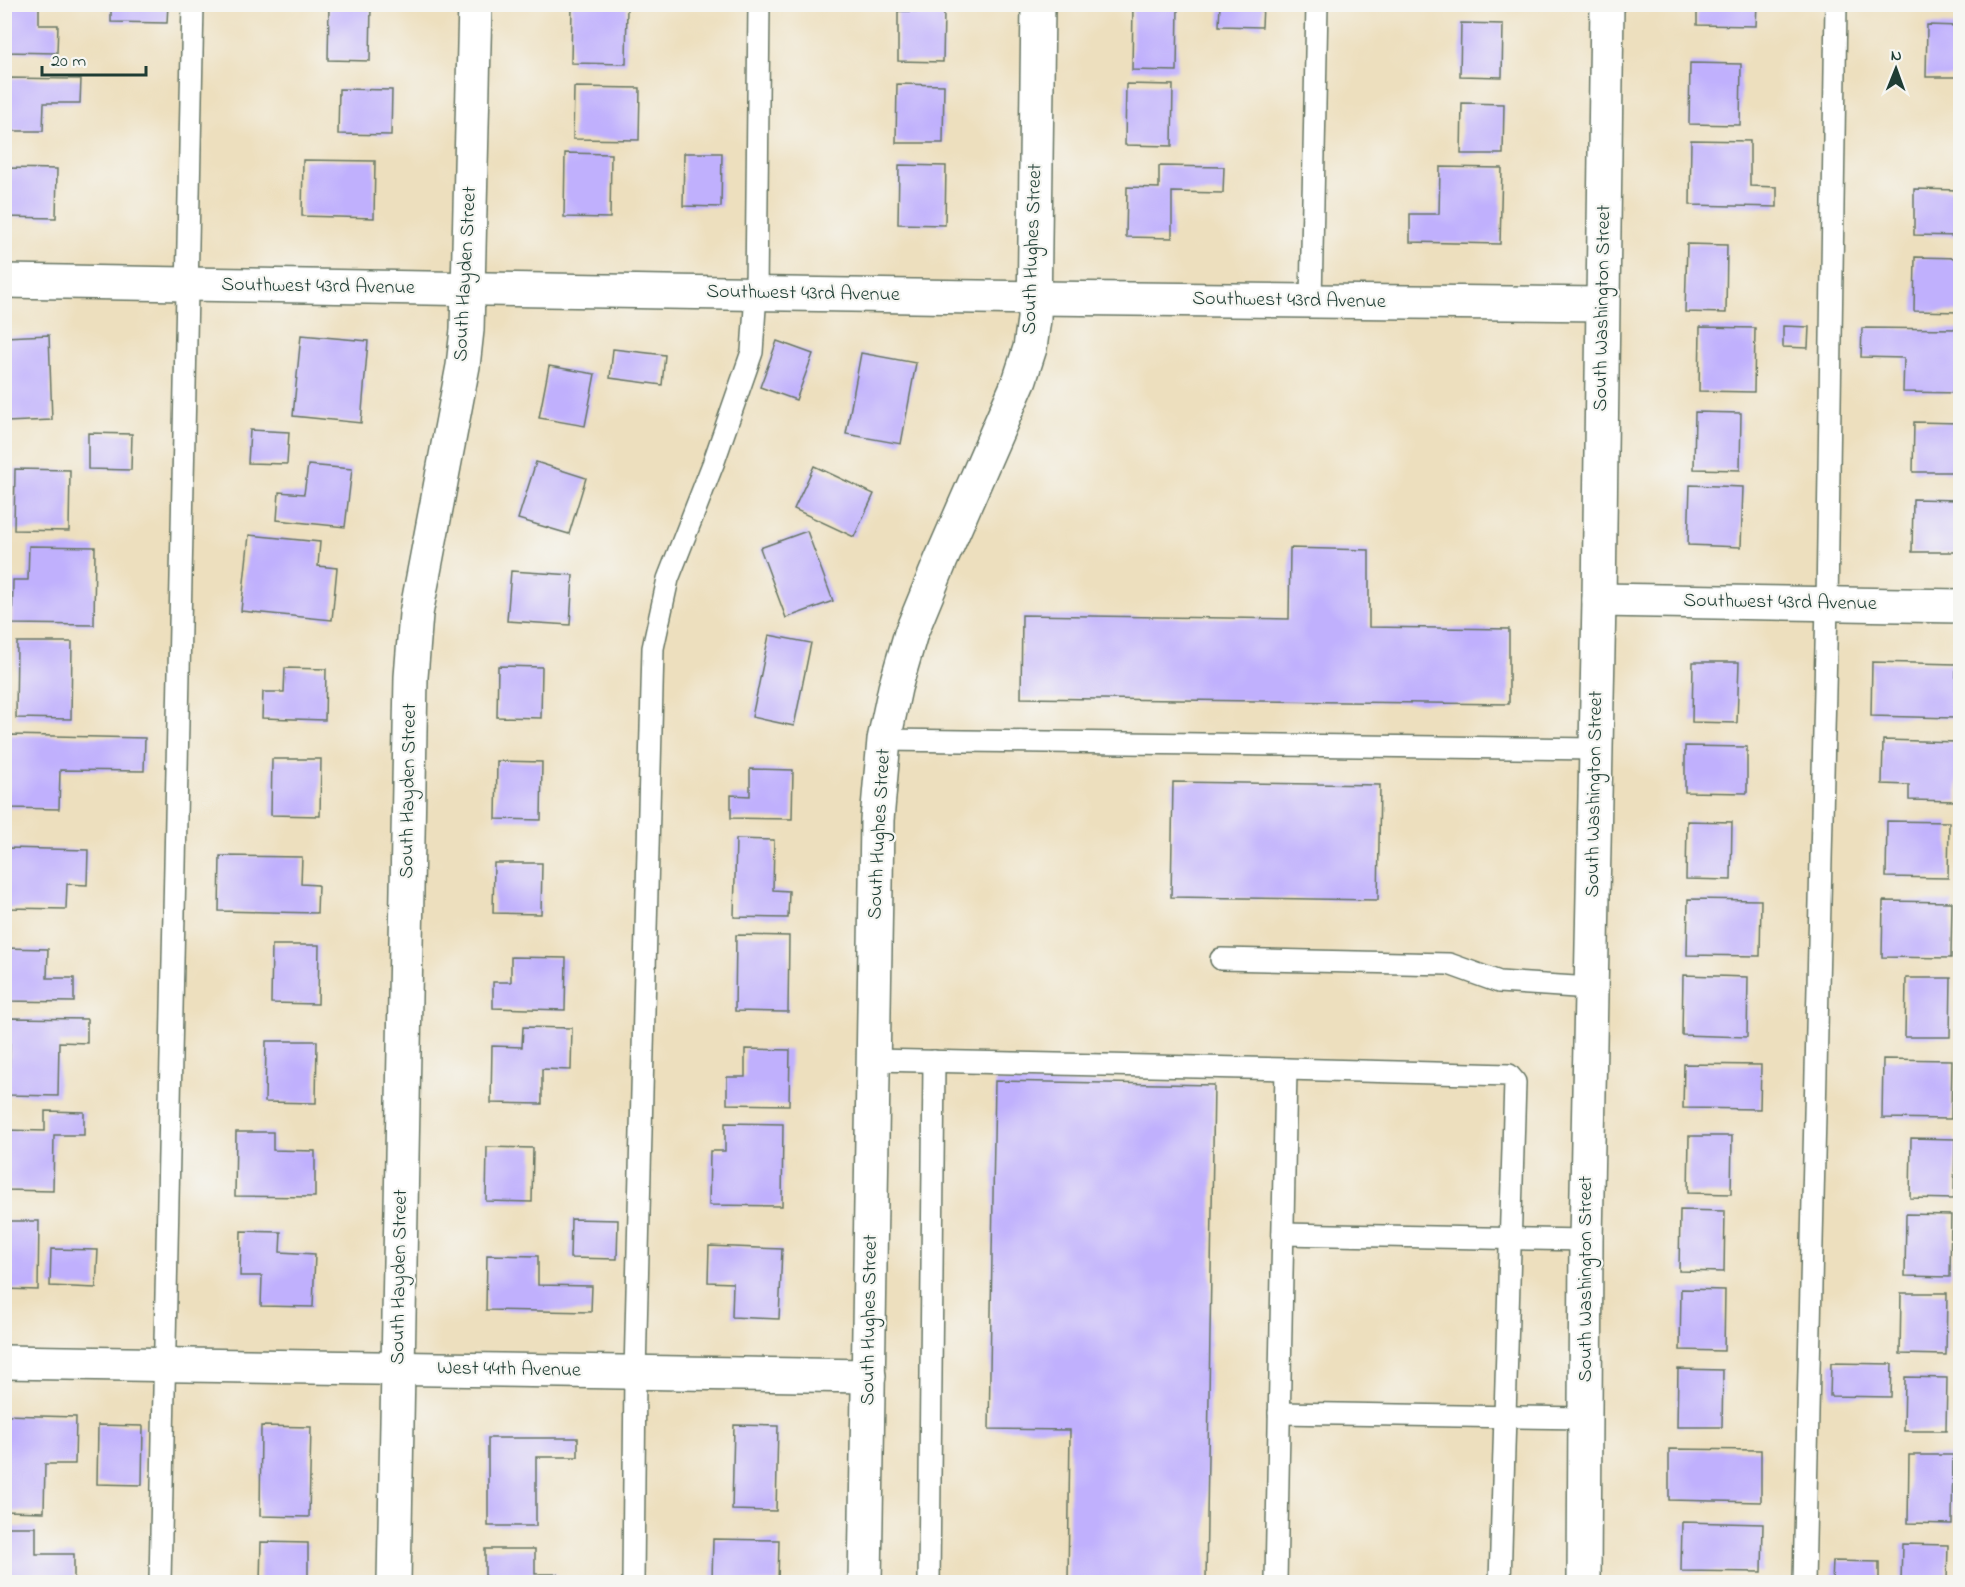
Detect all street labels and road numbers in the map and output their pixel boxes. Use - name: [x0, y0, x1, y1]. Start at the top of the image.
- street label: South Hughes Street: [1016, 163, 1051, 335]
- street label: South Hayden Street: [447, 185, 485, 362]
- street label: South Washington Street: [1587, 204, 1620, 412]
- street label: Southwest 43rd Avenue: [221, 271, 415, 303]
- street label: Southwest 43rd Avenue: [706, 278, 900, 310]
- street label: Southwest 43rd Avenue: [1192, 285, 1386, 317]
- street label: Southwest 43rd Avenue: [1683, 587, 1877, 619]
- street label: South Washington Street: [1579, 690, 1612, 898]
- street label: South Hayden Street: [393, 703, 425, 879]
- street label: South Hughes Street: [861, 748, 900, 920]
- street label: South Washington Street: [1572, 1175, 1602, 1382]
- street label: South Hayden Street: [384, 1189, 416, 1365]
- street label: South Hughes Street: [854, 1234, 887, 1406]
- street label: West 44th Avenue: [437, 1354, 581, 1386]

